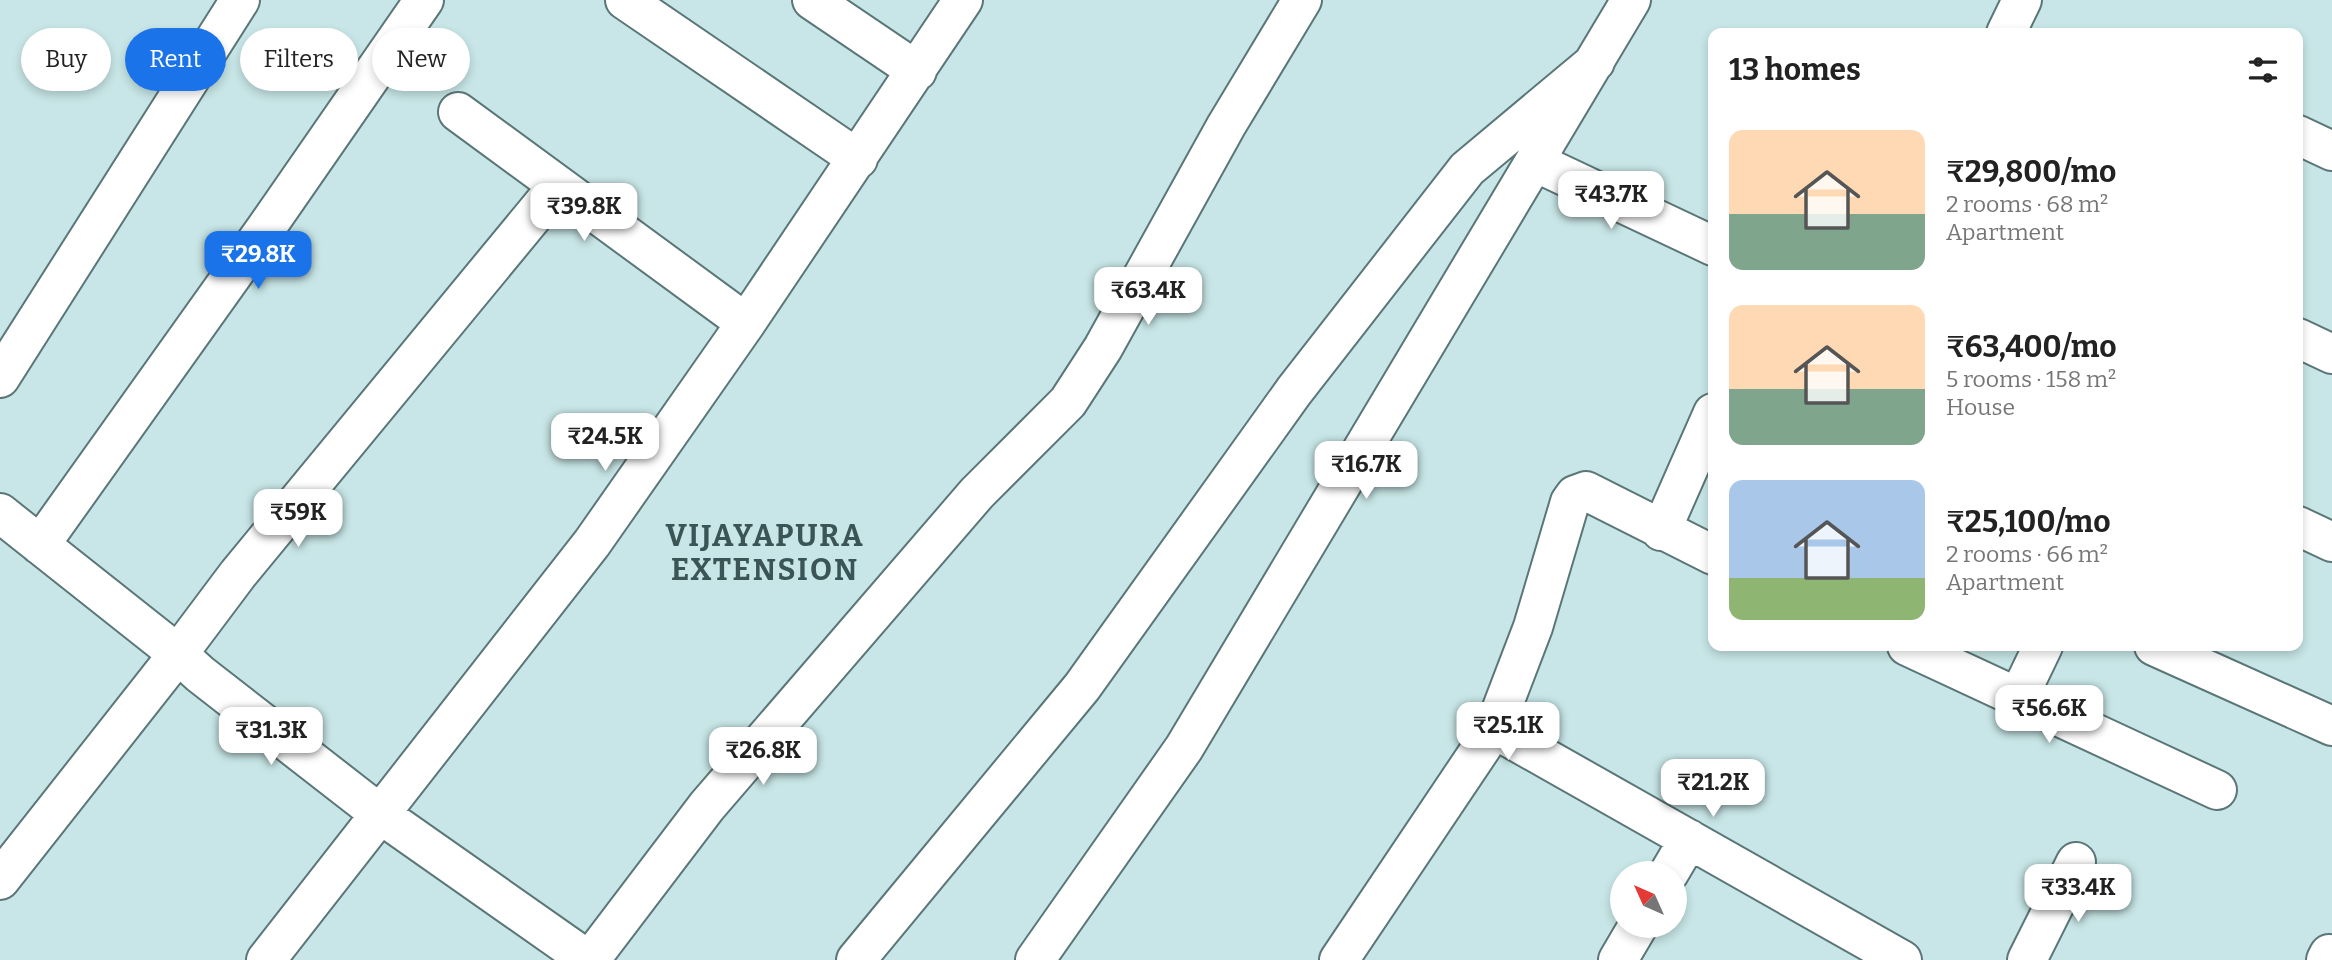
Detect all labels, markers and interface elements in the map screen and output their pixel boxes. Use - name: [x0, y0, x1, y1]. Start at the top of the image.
- chip: Buy: [21, 28, 111, 91]
- chip: Rent: [125, 28, 226, 91]
- chip: Filters: [240, 28, 358, 91]
- chip: New: [372, 28, 470, 91]
- icon: filters: [2244, 51, 2282, 89]
- text: 13 homes: [1729, 52, 1861, 88]
- text: ₹29,800/mo: [1946, 154, 2116, 190]
- icon: home: [1785, 158, 1869, 242]
- pin: ₹43.7K: [1554, 172, 1668, 231]
- text: ₹43.7K: [1574, 180, 1648, 208]
- pin: ₹39.8K: [527, 184, 641, 243]
- text: 2 rooms · 68 m²: [1946, 190, 2108, 218]
- text: ₹39.8K: [546, 192, 622, 220]
- text: Apartment: [1946, 218, 2064, 246]
- pin: ₹29.8K: [201, 232, 315, 291]
- text: ₹29.8K: [221, 240, 295, 268]
- pin: ₹63.4K: [1091, 268, 1205, 327]
- text: ₹63.4K: [1110, 276, 1186, 304]
- text: ₹63,400/mo: [1946, 329, 2117, 365]
- icon: home: [1785, 333, 1869, 417]
- text: 5 rooms · 158 m²: [1946, 365, 2116, 393]
- text: House: [1946, 393, 2015, 421]
- pin: ₹24.5K: [548, 414, 662, 473]
- text: ₹24.5K: [567, 422, 643, 450]
- pin: ₹16.7K: [1309, 442, 1423, 501]
- text: ₹16.7K: [1331, 450, 1401, 478]
- pin: ₹59K: [257, 490, 339, 549]
- text: ₹59K: [270, 498, 326, 526]
- text: ₹25,100/mo: [1946, 504, 2110, 540]
- icon: home: [1785, 508, 1869, 592]
- district label: VIJAYAPURA EXTENSION: [665, 518, 865, 588]
- text: 2 rooms · 66 m²: [1946, 540, 2108, 568]
- text: Apartment: [1946, 568, 2064, 596]
- pin: ₹56.6K: [1992, 686, 2106, 745]
- text: ₹56.6K: [2011, 694, 2087, 722]
- pin: ₹25.1K: [1451, 702, 1565, 762]
- pin: ₹31.3K: [214, 708, 328, 767]
- text: ₹25.1K: [1473, 711, 1543, 739]
- text: ₹31.3K: [235, 716, 307, 744]
- pin: ₹26.8K: [706, 728, 820, 787]
- text: ₹26.8K: [725, 736, 801, 764]
- pin: ₹21.2K: [1656, 760, 1770, 819]
- text: ₹21.2K: [1677, 768, 1749, 796]
- north arrow: [1610, 861, 1687, 938]
- map controls: [1610, 861, 1687, 938]
- pin: ₹33.4K: [2021, 864, 2135, 924]
- text: ₹33.4K: [2040, 873, 2116, 901]

